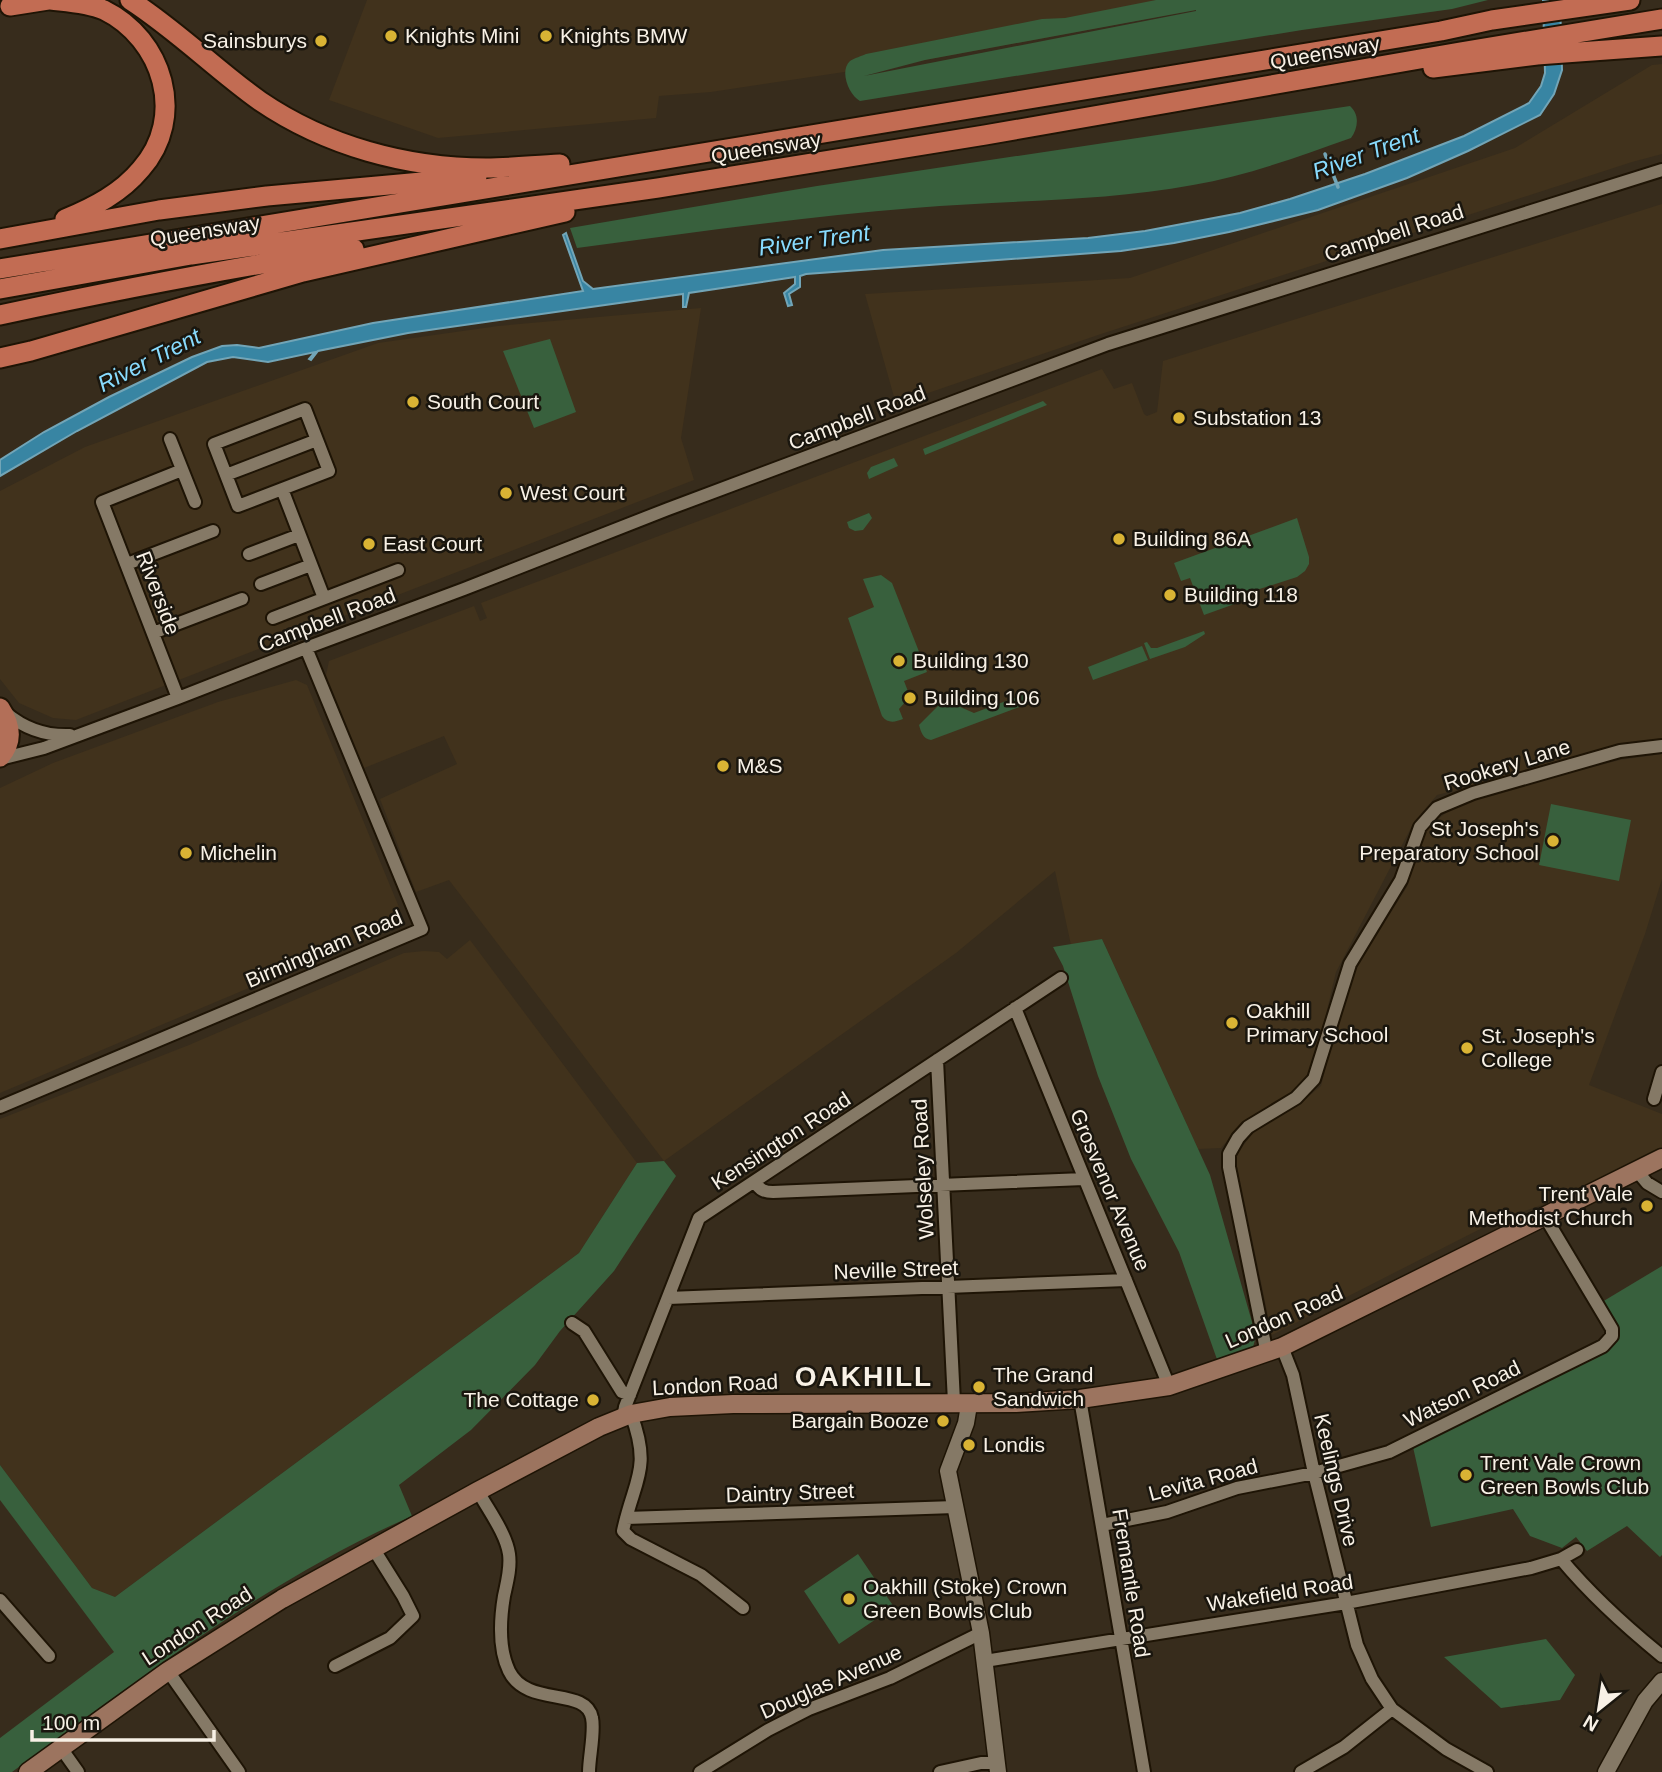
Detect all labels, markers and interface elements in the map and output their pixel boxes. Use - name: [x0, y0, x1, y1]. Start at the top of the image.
- place label: Knights Mini: [405, 24, 519, 47]
- place label: Knights BMW: [560, 24, 687, 47]
- marker: Knights Mini: [383, 28, 399, 44]
- marker: Knights BMW: [538, 28, 554, 44]
- place label: Sainsburys: [203, 29, 307, 52]
- street label: Queensway: [1268, 31, 1382, 73]
- marker: Sainsburys: [313, 33, 329, 49]
- water label: River Trent: [1309, 121, 1425, 184]
- street label: Queensway: [709, 127, 823, 168]
- street label: Campbell Road: [1321, 199, 1466, 266]
- street label: Queensway: [148, 210, 262, 251]
- water label: River Trent: [757, 219, 873, 261]
- water label: River Trent: [93, 322, 206, 397]
- street label: Campbell Road: [785, 381, 929, 454]
- place label: South Court: [427, 390, 539, 413]
- marker: South Court: [405, 394, 421, 410]
- place label: Substation 13: [1193, 406, 1321, 429]
- marker: Substation 13: [1171, 410, 1187, 426]
- place label: West Court: [520, 481, 625, 504]
- marker: West Court: [498, 485, 514, 501]
- place label: Building 86A: [1133, 527, 1251, 550]
- marker: Building 86A: [1111, 531, 1127, 547]
- place label: East Court: [383, 532, 482, 555]
- marker: East Court: [361, 536, 377, 552]
- street label: Riverside: [132, 548, 185, 638]
- street label: Campbell Road: [255, 583, 399, 656]
- place label: Building 118: [1184, 583, 1298, 606]
- marker: Building 118: [1162, 587, 1178, 603]
- place label: Building 130: [913, 649, 1029, 672]
- marker: Building 130: [891, 653, 907, 669]
- place label: Building 106: [924, 686, 1040, 709]
- marker: Building 106: [902, 690, 918, 706]
- street label: Rookery Lane: [1441, 734, 1573, 795]
- place label: M&S: [737, 754, 783, 777]
- marker: M&S: [715, 758, 731, 774]
- place label: St Joseph's Preparatory School: [1359, 817, 1539, 864]
- marker: St Joseph's Preparatory School: [1545, 833, 1561, 849]
- place label: Michelin: [200, 841, 277, 864]
- marker: Michelin: [178, 845, 194, 861]
- street label: Birmingham Road: [242, 905, 406, 992]
- place label: Oakhill Primary School: [1246, 999, 1388, 1046]
- marker: Oakhill Primary School: [1224, 1015, 1240, 1031]
- place label: St. Joseph's College: [1481, 1024, 1595, 1071]
- marker: St. Joseph's College: [1459, 1040, 1475, 1056]
- street label: Kensington Road: [707, 1087, 855, 1194]
- street label: Wolseley Road: [907, 1098, 938, 1240]
- street label: Grosvenor Avenue: [1066, 1105, 1155, 1274]
- place label: Trent Vale Methodist Church: [1468, 1182, 1633, 1229]
- marker: Trent Vale Methodist Church: [1639, 1198, 1655, 1214]
- street label: Neville Street: [833, 1256, 959, 1283]
- street label: London Road: [1222, 1280, 1346, 1353]
- street label: Watson Road: [1400, 1355, 1524, 1432]
- district label: OAKHILL: [795, 1361, 933, 1392]
- place label: The Grand Sandwich: [993, 1363, 1093, 1410]
- street label: London Road: [651, 1370, 779, 1399]
- marker: The Grand Sandwich: [971, 1379, 987, 1395]
- place label: The Cottage: [463, 1388, 579, 1411]
- marker: The Cottage: [585, 1392, 601, 1408]
- place label: Bargain Booze: [791, 1409, 929, 1432]
- street label: Keelings Drive: [1310, 1411, 1363, 1548]
- marker: Bargain Booze: [935, 1413, 951, 1429]
- place label: Londis: [983, 1433, 1045, 1456]
- marker: Londis: [961, 1437, 977, 1453]
- place label: Trent Vale Crown Green Bowls Club: [1480, 1451, 1649, 1498]
- street label: Levita Road: [1146, 1454, 1260, 1505]
- marker: Trent Vale Crown Green Bowls Club: [1458, 1467, 1474, 1483]
- street label: Daintry Street: [725, 1479, 855, 1506]
- street label: Fremantle Road: [1108, 1507, 1155, 1659]
- street label: Wakefield Road: [1205, 1570, 1355, 1615]
- place label: Oakhill (Stoke) Crown Green Bowls Club: [863, 1575, 1067, 1622]
- street label: London Road: [138, 1582, 256, 1670]
- marker: Oakhill (Stoke) Crown Green Bowls Club: [841, 1591, 857, 1607]
- street label: Douglas Avenue: [756, 1640, 905, 1723]
- north arrow: [1564, 1674, 1634, 1744]
- scale bar: [32, 1698, 214, 1742]
- text: 100 m: [42, 1711, 100, 1734]
- text: N: [1580, 1711, 1602, 1736]

